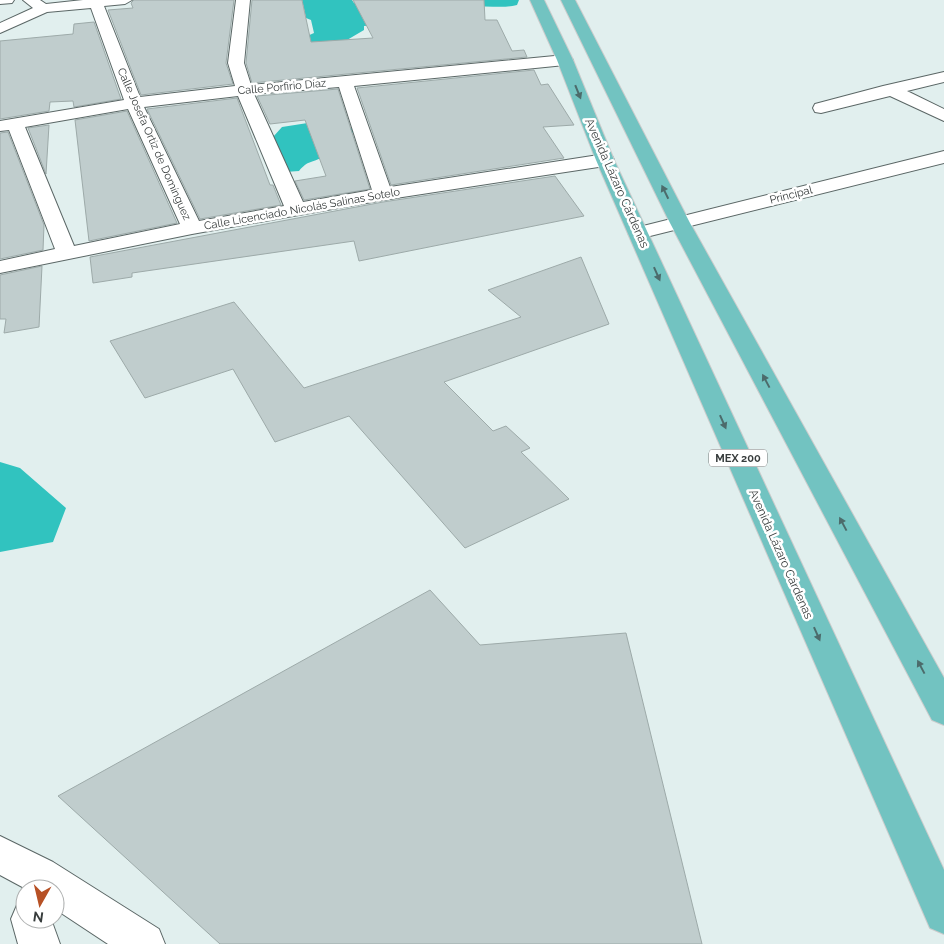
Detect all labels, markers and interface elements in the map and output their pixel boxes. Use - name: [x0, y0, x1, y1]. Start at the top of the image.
- street label: Calle Josefa Ortiz de Domínguez: [114, 66, 194, 223]
- street label: Calle Porfirio Díaz: [237, 77, 327, 97]
- one-way arrow: [575, 85, 582, 100]
- street label: Avenida Lázaro Cárdenas: [582, 116, 652, 250]
- street label: Principal: [768, 183, 814, 207]
- street label: Calle Licenciado Nicolás Salinas Sotelo: [203, 185, 402, 233]
- one-way arrow: [661, 185, 669, 199]
- one-way arrow: [653, 267, 661, 281]
- one-way arrow: [762, 374, 770, 389]
- one-way arrow: [719, 415, 727, 429]
- road number: MEX 200: [709, 449, 767, 466]
- street label: Avenida Lázaro Cárdenas: [746, 487, 816, 621]
- one-way arrow: [839, 518, 848, 531]
- one-way arrow: [814, 627, 822, 641]
- one-way arrow: [917, 660, 925, 674]
- north arrow: [15, 879, 65, 929]
- text: N: [32, 908, 45, 926]

